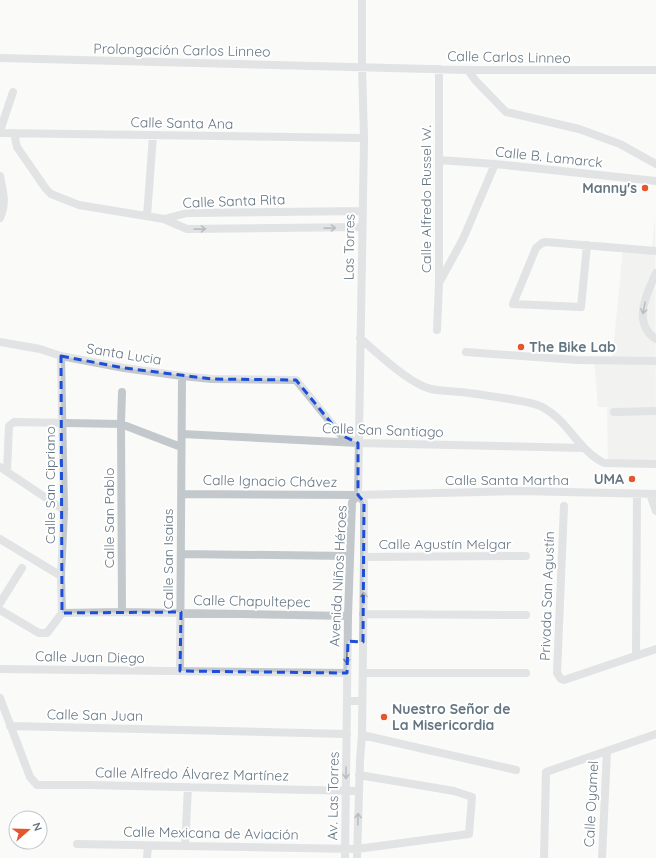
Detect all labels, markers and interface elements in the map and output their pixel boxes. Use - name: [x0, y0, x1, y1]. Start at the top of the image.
- street label: Prolongación Carlos Linneo: [93, 39, 271, 61]
- street label: Calle Carlos Linneo: [447, 47, 571, 67]
- street label: Calle Santa Ana: [130, 113, 234, 133]
- street label: Calle Alfredo Russel W.: [417, 125, 435, 273]
- street label: Calle B. Lamarck: [494, 142, 604, 172]
- place label: Manny's: [582, 179, 637, 197]
- marker: Manny's: [640, 183, 650, 193]
- street label: Calle Santa Rita: [182, 190, 286, 212]
- street label: Las Torres: [339, 214, 359, 280]
- one-way arrow: [323, 224, 336, 232]
- one-way arrow: [193, 225, 206, 233]
- one-way arrow: [640, 301, 648, 314]
- place label: The Bike Lab: [529, 338, 616, 356]
- street label: Santa Lucia: [85, 339, 163, 369]
- marker: The Bike Lab: [516, 342, 526, 352]
- street label: Calle San Santiago: [322, 419, 444, 441]
- street label: Calle San Cipriano: [41, 426, 59, 544]
- street label: Calle San Pablo: [100, 468, 118, 568]
- place label: UMA: [594, 470, 624, 488]
- street label: Calle Ignacio Chávez: [203, 471, 338, 491]
- street label: Calle Santa Martha: [445, 471, 569, 489]
- marker: UMA: [627, 474, 637, 484]
- street label: Avenida Niños Héroes: [325, 505, 351, 647]
- street label: Calle San Isaias: [159, 509, 177, 609]
- street label: Privada San Agustín: [536, 531, 558, 661]
- street label: Calle Agustín Melgar: [379, 535, 512, 553]
- street label: Calle Chapultepec: [193, 591, 311, 611]
- one-way arrow: [360, 592, 368, 605]
- street label: Calle Juan Diego: [35, 647, 145, 667]
- one-way arrow: [343, 651, 351, 664]
- place label: Nuestro Señor de La Misericordia: [392, 700, 510, 734]
- street label: Calle San Juan: [47, 705, 143, 725]
- marker: Nuestro Señor de La Misericordia: [379, 712, 389, 722]
- street label: Av. Las Torres: [323, 751, 343, 841]
- street label: Calle Oyamel: [580, 760, 602, 848]
- street label: Calle Alfredo Álvarez Martínez: [95, 763, 289, 785]
- one-way arrow: [342, 766, 350, 779]
- north arrow: [8, 810, 48, 850]
- one-way arrow: [354, 813, 362, 826]
- text: N: [29, 820, 45, 833]
- street label: Calle Mexicana de Aviación: [123, 822, 299, 844]

